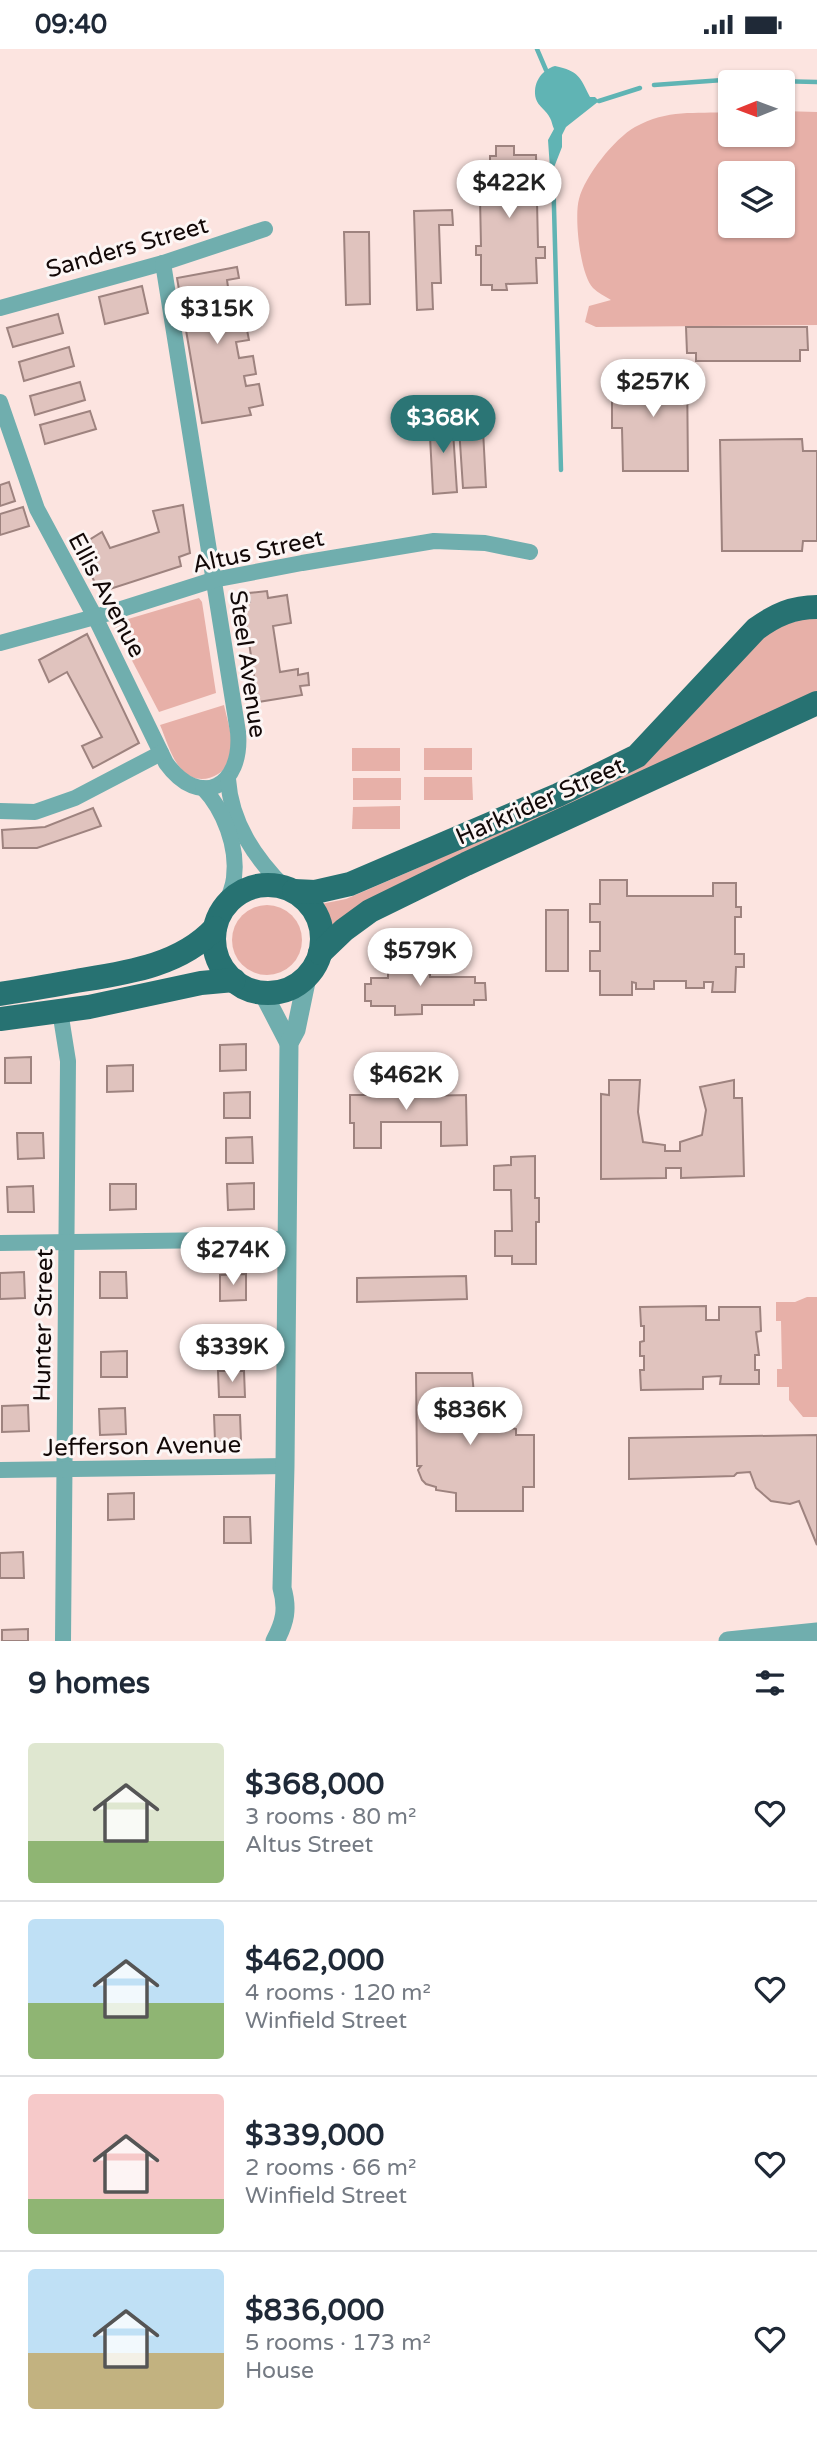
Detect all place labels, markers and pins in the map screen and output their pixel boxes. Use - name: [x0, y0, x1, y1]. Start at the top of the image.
- pin: $422K: [460, 160, 558, 220]
- pin: $315K: [168, 287, 266, 346]
- pin: $257K: [604, 359, 702, 419]
- pin: $368K: [394, 395, 492, 455]
- pin: $579K: [371, 929, 469, 988]
- pin: $462K: [357, 1053, 455, 1112]
- pin: $274K: [184, 1227, 282, 1287]
- pin: $339K: [183, 1325, 281, 1384]
- pin: $836K: [421, 1387, 519, 1447]

